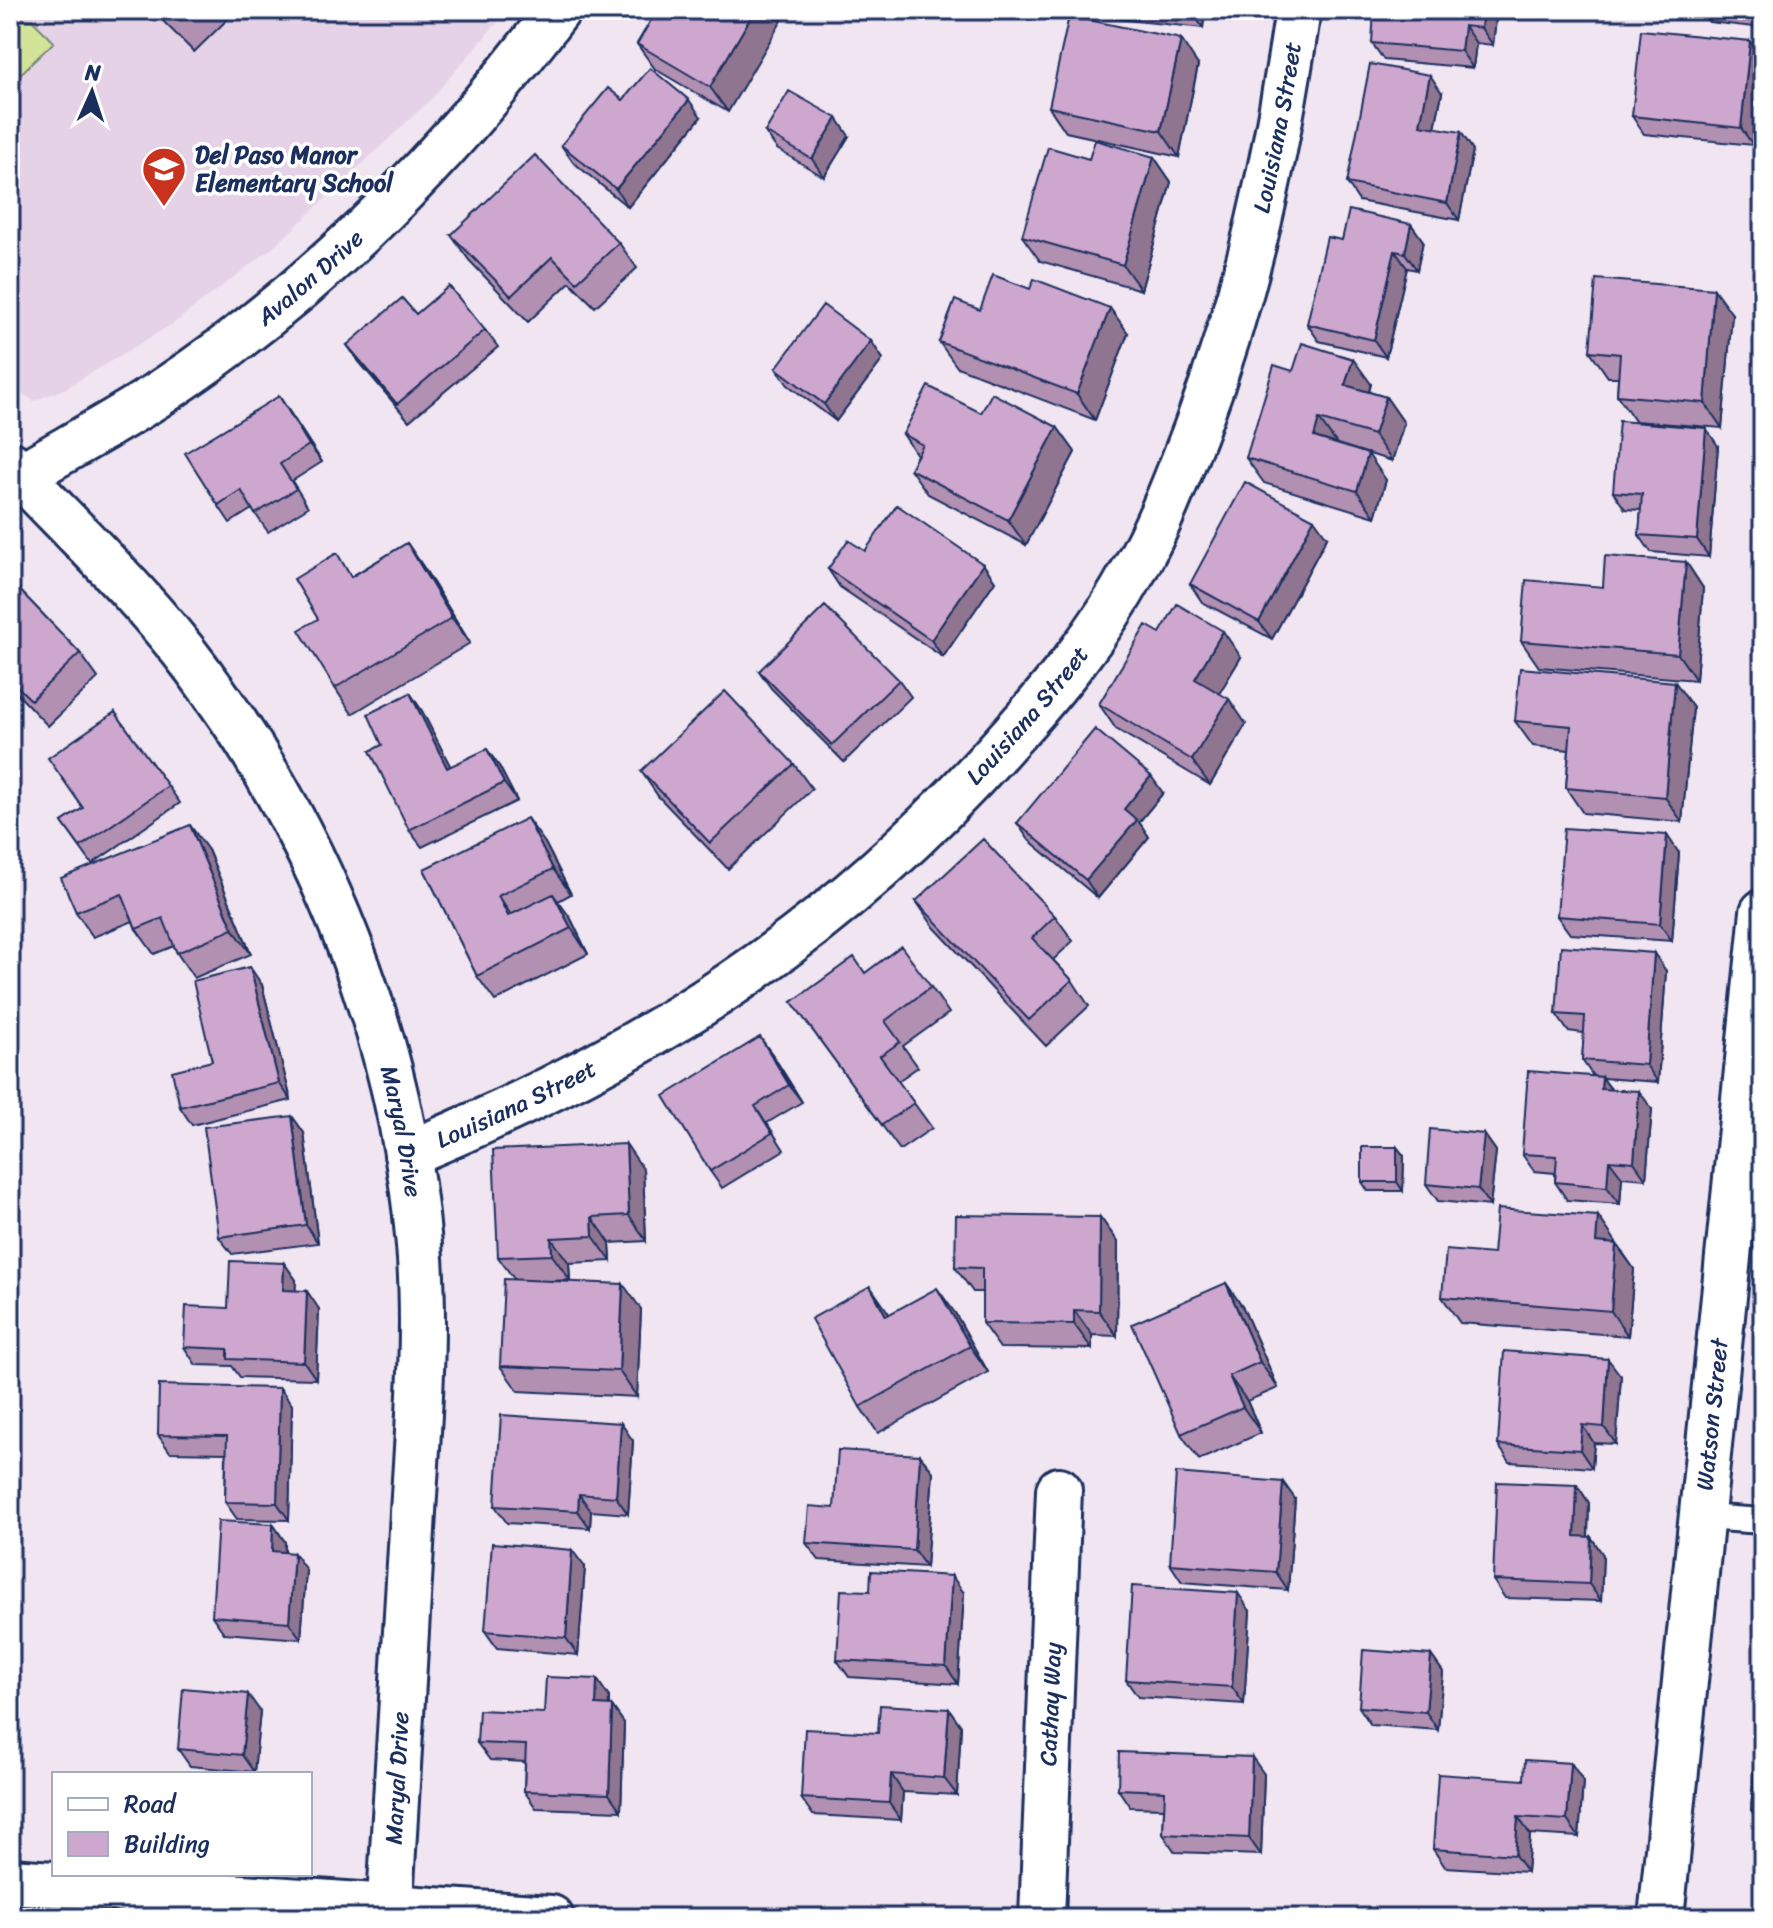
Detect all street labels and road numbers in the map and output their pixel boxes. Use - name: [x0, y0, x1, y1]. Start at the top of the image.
- street label: Louisiana Street: [1240, 39, 1314, 217]
- street label: Avalon Drive: [246, 219, 374, 338]
- street label: Louisiana Street: [955, 636, 1100, 795]
- street label: Louisiana Street: [429, 1048, 604, 1160]
- street label: Maryal Drive: [368, 1061, 435, 1200]
- street label: Watson Street: [1683, 1335, 1741, 1493]
- street label: Cathay Way: [1027, 1641, 1074, 1767]
- street label: Maryal Drive: [373, 1710, 421, 1846]

